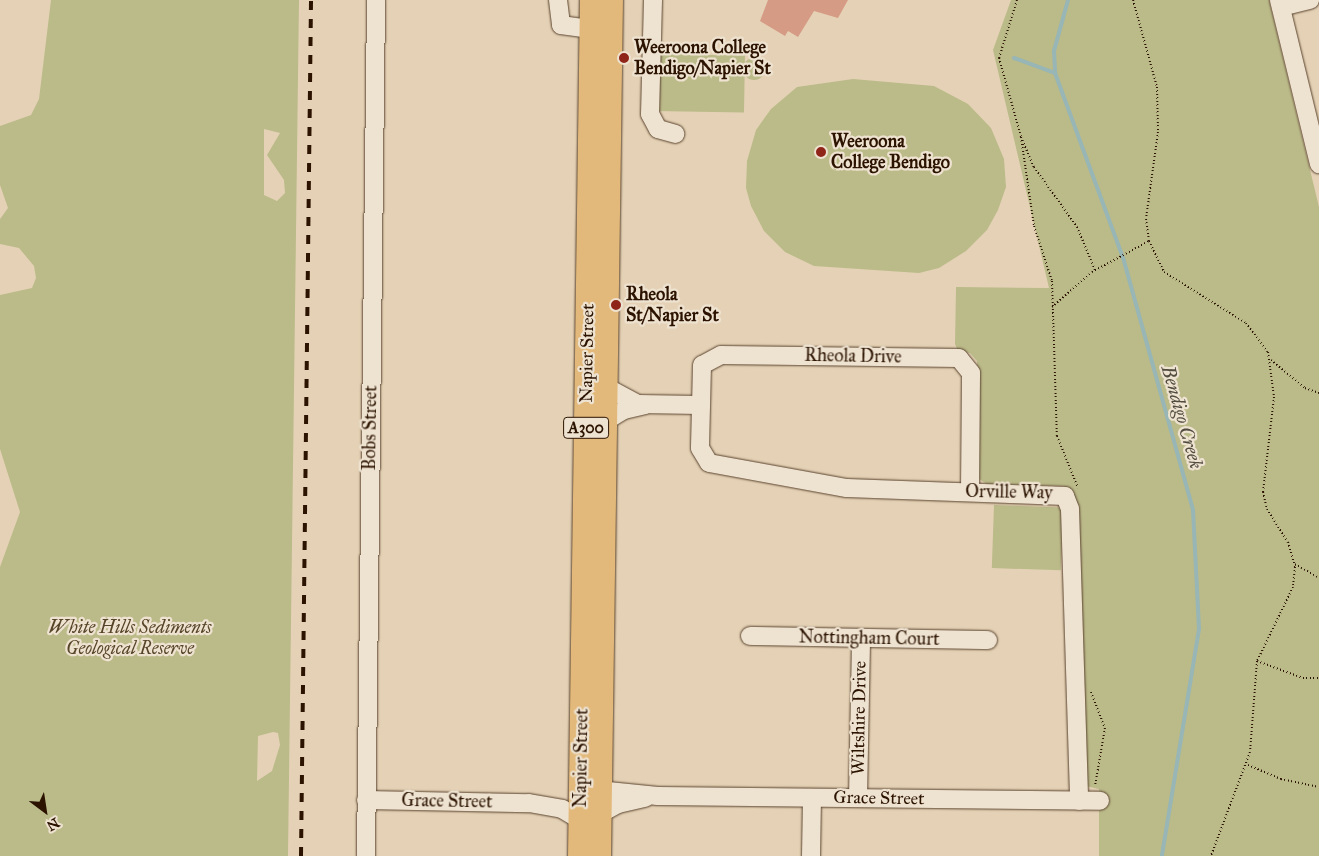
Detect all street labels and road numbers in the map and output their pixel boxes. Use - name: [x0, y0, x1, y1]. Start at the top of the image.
- street label: Napier Street: [575, 303, 599, 403]
- street label: Rheola Drive: [804, 344, 902, 368]
- street label: Bobs Street: [358, 385, 382, 471]
- road number: A300: [562, 414, 610, 442]
- street label: Orville Way: [965, 480, 1053, 504]
- street label: Nottingham Court: [798, 626, 940, 650]
- street label: Wiltshire Drive: [847, 661, 871, 775]
- street label: Napier Street: [569, 708, 593, 808]
- street label: Grace Street: [833, 786, 925, 810]
- street label: Grace Street: [401, 789, 493, 813]

